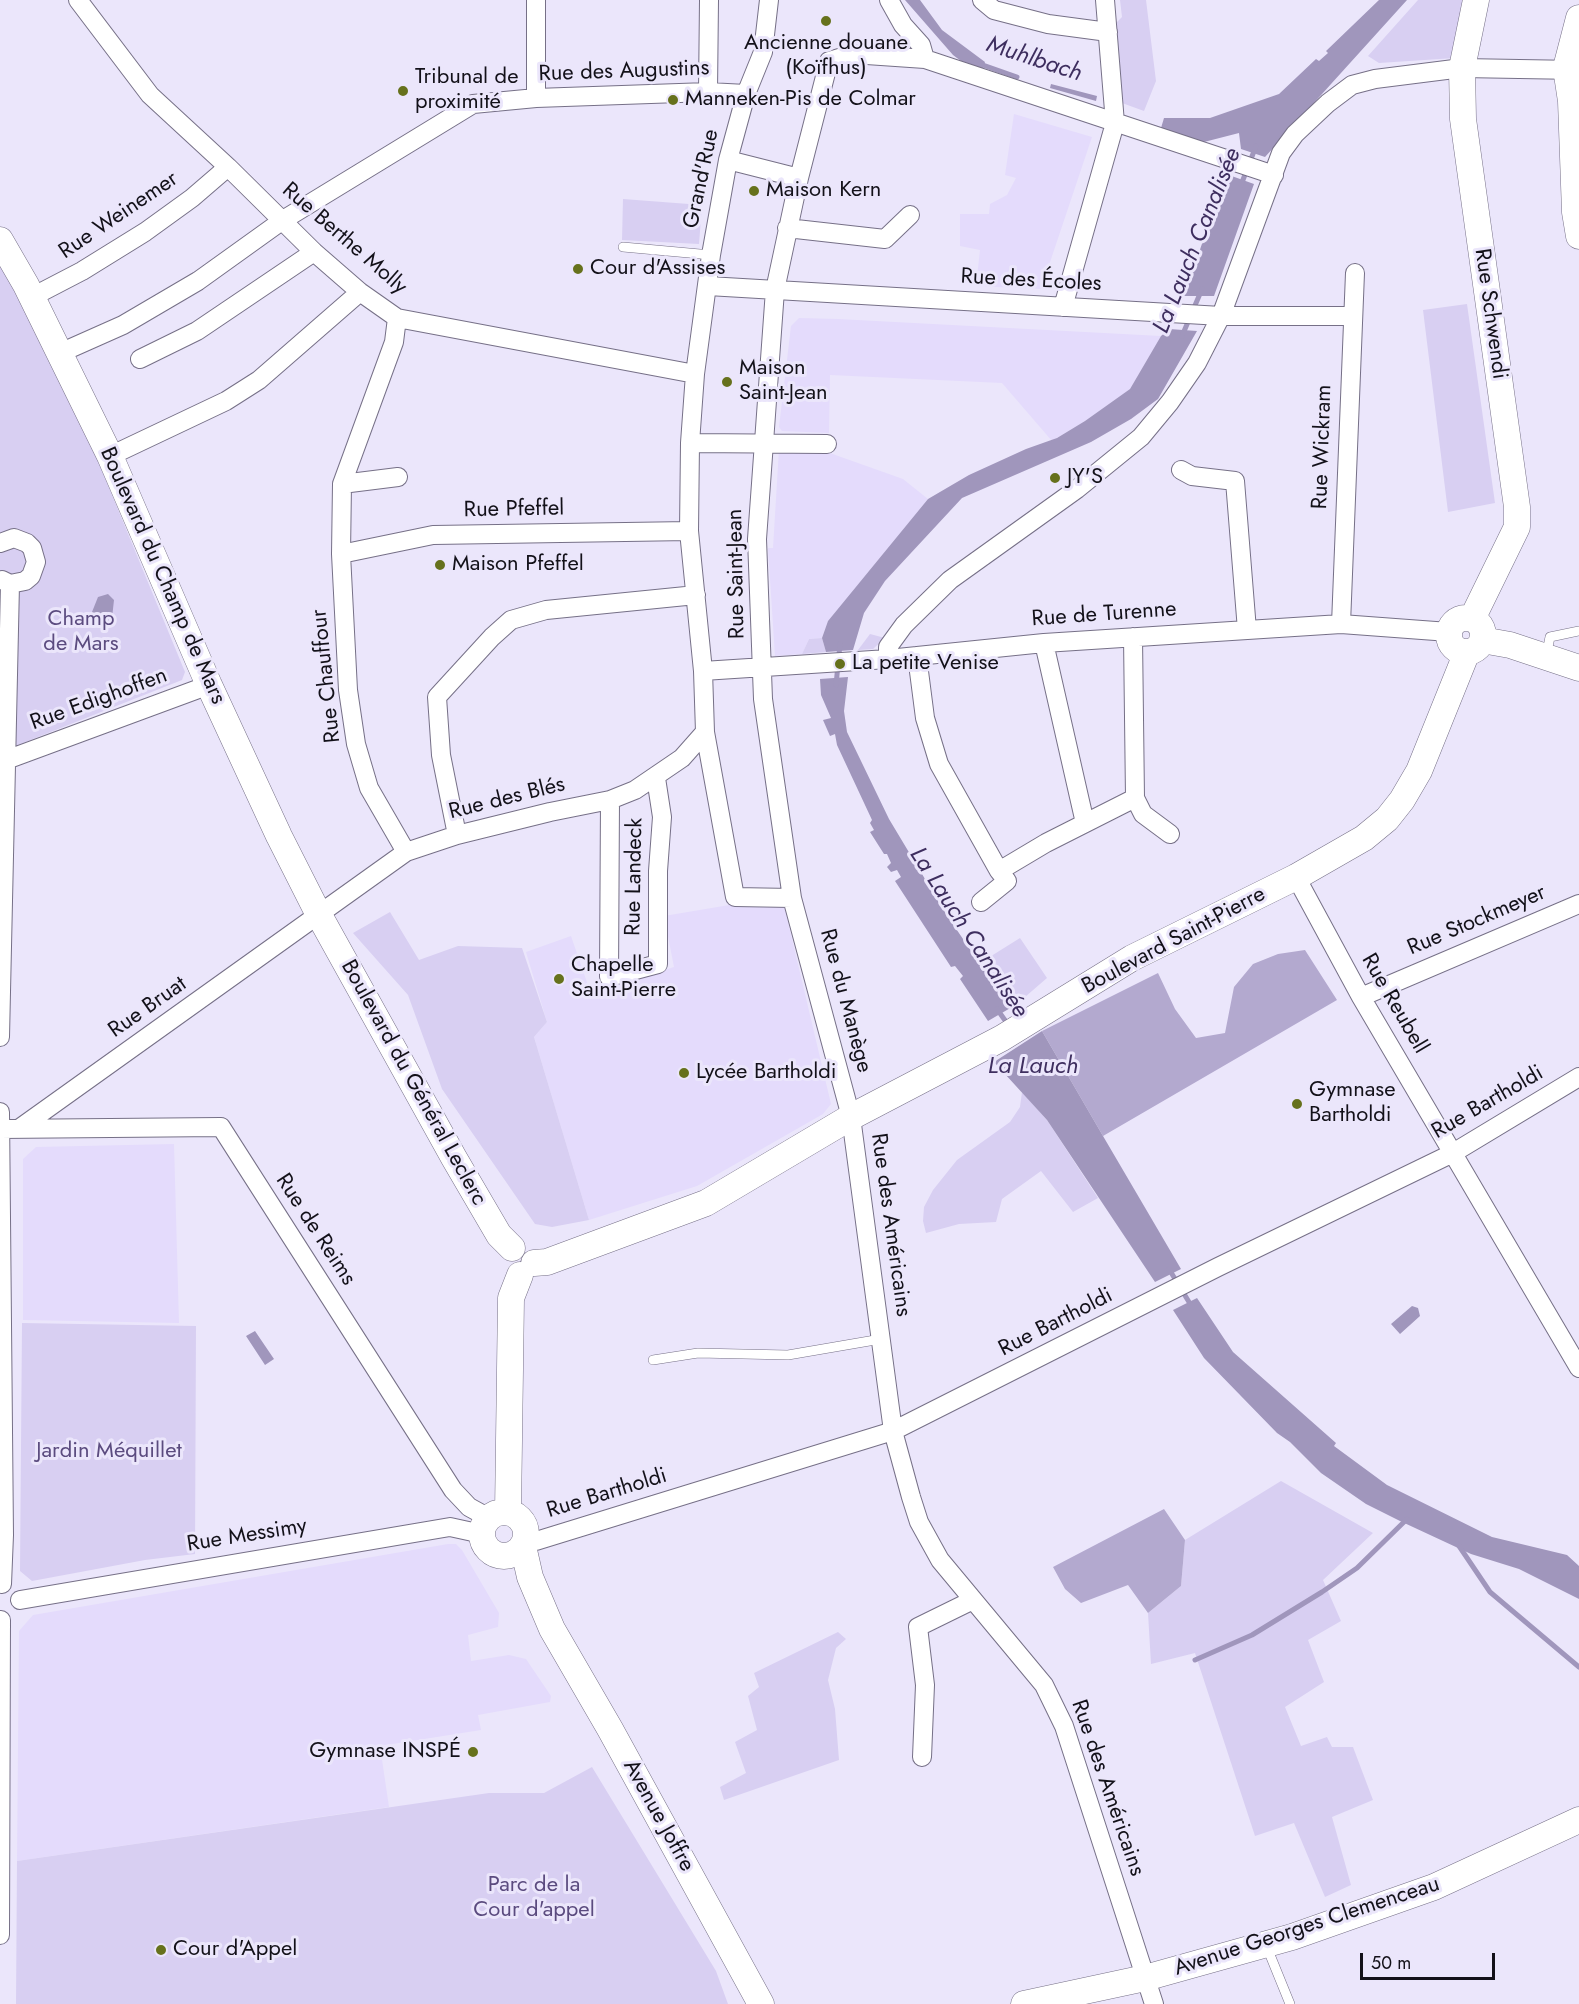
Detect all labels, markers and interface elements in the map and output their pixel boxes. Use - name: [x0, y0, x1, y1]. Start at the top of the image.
- marker: Ancienne douane (Koïfhus): [819, 14, 833, 28]
- place label: Ancienne douane (Koïfhus): [744, 31, 908, 82]
- water label: Muhlbach: [983, 31, 1085, 89]
- street label: Rue des Augustins: [538, 56, 710, 88]
- place label: Tribunal de proximité: [415, 65, 518, 116]
- marker: Tribunal de proximité: [396, 84, 410, 98]
- place label: Manneken-Pis de Colmar: [685, 87, 916, 113]
- marker: Manneken-Pis de Colmar: [666, 93, 680, 107]
- street label: Grand'Rue: [679, 127, 725, 231]
- water label: La Lauch Canalisée: [1148, 144, 1248, 338]
- street label: Rue Weinemer: [55, 167, 183, 265]
- street label: Rue Berthe Molly: [276, 177, 412, 301]
- place label: Maison Kern: [766, 178, 881, 204]
- marker: Maison Kern: [747, 184, 761, 198]
- street label: Rue Schwendi: [1468, 247, 1512, 381]
- place label: Cour d'Assises: [590, 256, 725, 282]
- marker: Cour d'Assises: [571, 262, 585, 276]
- street label: Rue des Écoles: [960, 264, 1102, 298]
- place label: Maison Saint-Jean: [739, 356, 828, 408]
- marker: Maison Saint-Jean: [720, 375, 734, 389]
- street label: Rue Wickram: [1308, 384, 1338, 510]
- street label: Boulevard du Champ de Mars: [93, 444, 231, 708]
- place label: JY'S: [1067, 465, 1103, 491]
- marker: JY'S: [1048, 471, 1062, 485]
- street label: Rue Pfeffel: [464, 496, 564, 524]
- street label: Rue Saint-Jean: [723, 509, 751, 639]
- place label: Maison Pfeffel: [452, 552, 584, 578]
- marker: Maison Pfeffel: [433, 558, 447, 572]
- street label: Rue de Turenne: [1031, 597, 1177, 633]
- park label: Champ de Mars: [43, 607, 119, 658]
- street label: Rue Chauffour: [307, 608, 347, 744]
- place label: La petite Venise: [852, 651, 999, 677]
- marker: La petite Venise: [833, 657, 847, 671]
- street label: Rue Edighoffen: [27, 663, 171, 737]
- street label: Rue des Blés: [446, 772, 568, 826]
- street label: Rue Landeck: [621, 818, 649, 936]
- water label: La Lauch Canalisée: [902, 843, 1034, 1023]
- street label: Rue Stockmeyer: [1404, 880, 1550, 962]
- street label: Boulevard Saint-Pierre: [1078, 881, 1270, 1001]
- street label: Rue du Manège: [813, 926, 877, 1076]
- street label: Rue Reubell: [1355, 949, 1433, 1059]
- place label: Chapelle Saint-Pierre: [571, 953, 676, 1004]
- street label: Boulevard du Général Leclerc: [334, 956, 492, 1210]
- street label: Rue Bruat: [104, 972, 192, 1044]
- marker: Chapelle Saint-Pierre: [552, 972, 566, 986]
- water label: La Lauch: [988, 1053, 1078, 1081]
- place label: Lycée Bartholdi: [696, 1060, 836, 1086]
- street label: Rue Bartholdi: [1428, 1060, 1548, 1146]
- marker: Lycée Bartholdi: [677, 1066, 691, 1080]
- place label: Gymnase Bartholdi: [1309, 1078, 1396, 1130]
- marker: Gymnase Bartholdi: [1290, 1097, 1304, 1111]
- street label: Rue des Américains: [864, 1132, 916, 1318]
- street label: Rue de Reims: [269, 1169, 361, 1291]
- street label: Rue Bartholdi: [995, 1283, 1117, 1363]
- park label: Jardin Méquillet: [36, 1439, 182, 1465]
- street label: Rue Bartholdi: [544, 1463, 670, 1525]
- street label: Rue Messimy: [185, 1513, 309, 1559]
- street label: Rue des Américains: [1064, 1696, 1150, 1880]
- place label: Gymnase INSPÉ: [309, 1739, 461, 1765]
- marker: Gymnase INSPÉ: [466, 1745, 480, 1759]
- street label: Avenue Joffre: [617, 1756, 699, 1876]
- street label: Avenue Georges Clemenceau: [1171, 1872, 1443, 1982]
- park label: Parc de la Cour d'appel: [473, 1873, 595, 1924]
- place label: Cour d'Appel: [173, 1937, 297, 1963]
- scale bar: [1363, 1941, 1498, 1979]
- marker: Cour d'Appel: [154, 1943, 168, 1957]
- text: 50 m: [1371, 1950, 1411, 1976]

